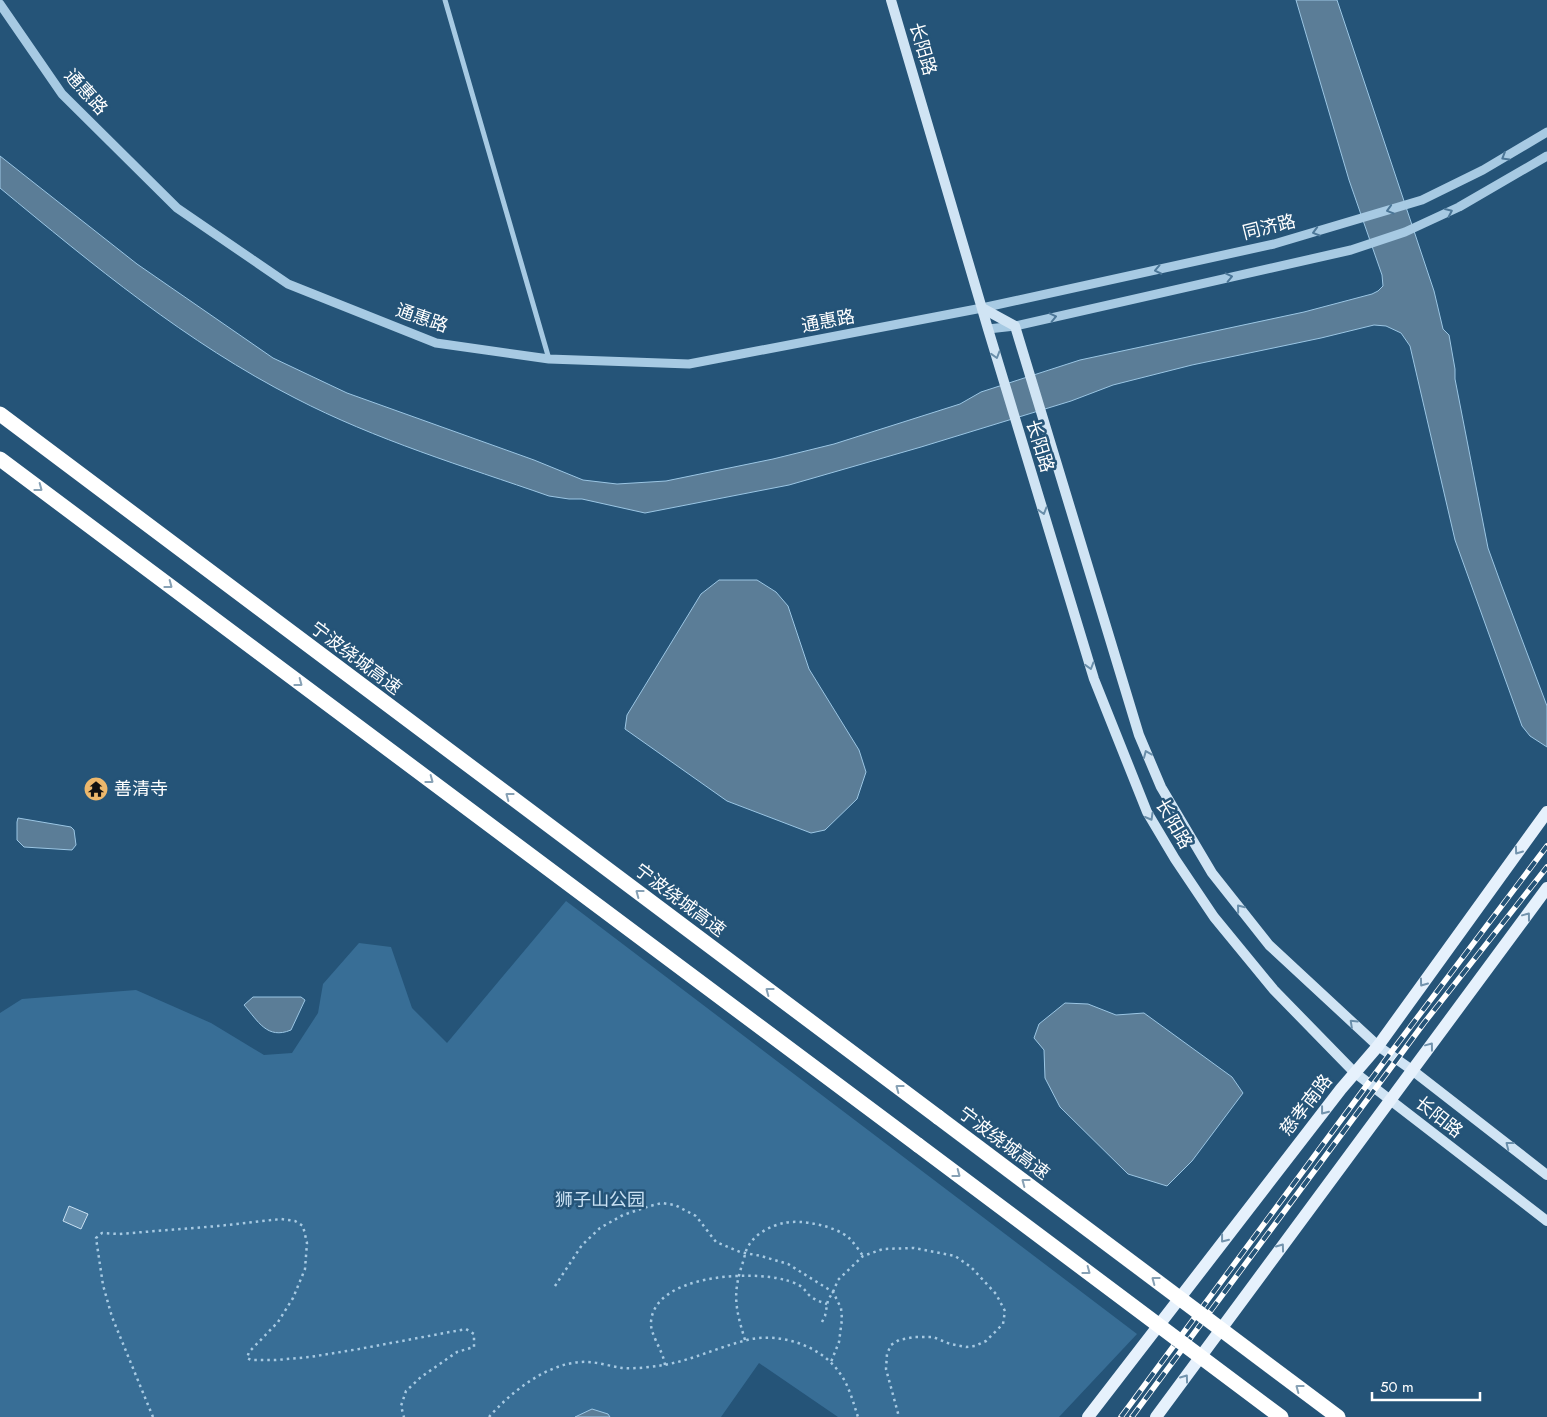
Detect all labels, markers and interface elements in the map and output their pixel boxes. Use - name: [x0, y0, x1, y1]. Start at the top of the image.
- street label: 长阳路: [903, 19, 943, 79]
- street label: 通惠路: [58, 63, 114, 121]
- one-way arrow: [1502, 151, 1511, 161]
- one-way arrow: [1386, 204, 1395, 214]
- street label: 同济路: [1240, 208, 1298, 246]
- one-way arrow: [1444, 208, 1453, 218]
- one-way arrow: [1311, 226, 1320, 237]
- one-way arrow: [1153, 264, 1162, 275]
- one-way arrow: [1224, 272, 1233, 283]
- street label: 通惠路: [392, 297, 452, 339]
- street label: 通惠路: [799, 303, 857, 339]
- one-way arrow: [1049, 312, 1058, 323]
- one-way arrow: [990, 350, 1000, 359]
- street label: 长阳路: [1020, 416, 1060, 476]
- one-way arrow: [33, 482, 43, 491]
- one-way arrow: [1037, 506, 1047, 514]
- one-way arrow: [163, 580, 172, 588]
- street label: 宁波绕城高速: [305, 615, 407, 701]
- one-way arrow: [1084, 662, 1094, 670]
- one-way arrow: [293, 677, 302, 685]
- one-way arrow: [1143, 750, 1154, 759]
- one-way arrow: [424, 774, 434, 783]
- temple icon: 善清寺: [83, 776, 109, 802]
- place label: 善清寺: [114, 776, 168, 802]
- one-way arrow: [506, 793, 515, 801]
- street label: 长阳路: [1149, 794, 1199, 854]
- one-way arrow: [1144, 812, 1154, 821]
- one-way arrow: [1515, 845, 1524, 854]
- street label: 宁波绕城高速: [629, 857, 731, 943]
- one-way arrow: [635, 890, 645, 899]
- one-way arrow: [1237, 905, 1245, 914]
- one-way arrow: [1521, 913, 1529, 922]
- one-way arrow: [1420, 977, 1429, 987]
- one-way arrow: [766, 988, 775, 996]
- one-way arrow: [1350, 1020, 1359, 1029]
- one-way arrow: [1424, 1043, 1432, 1052]
- street label: 慈孝南路: [1274, 1069, 1338, 1141]
- one-way arrow: [895, 1085, 905, 1094]
- street label: 长阳路: [1410, 1090, 1468, 1144]
- street label: 宁波绕城高速: [953, 1100, 1055, 1186]
- one-way arrow: [1321, 1105, 1329, 1114]
- one-way arrow: [1505, 1142, 1515, 1151]
- one-way arrow: [951, 1168, 960, 1176]
- one-way arrow: [1021, 1179, 1031, 1188]
- park label: 狮子山公园: [555, 1187, 645, 1213]
- one-way arrow: [1222, 1233, 1230, 1242]
- one-way arrow: [1275, 1243, 1284, 1253]
- one-way arrow: [1081, 1265, 1091, 1274]
- one-way arrow: [1152, 1277, 1161, 1285]
- scale bar: [1372, 1370, 1480, 1402]
- one-way arrow: [1179, 1375, 1187, 1384]
- text: 50 m: [1380, 1376, 1414, 1398]
- one-way arrow: [1296, 1385, 1305, 1393]

